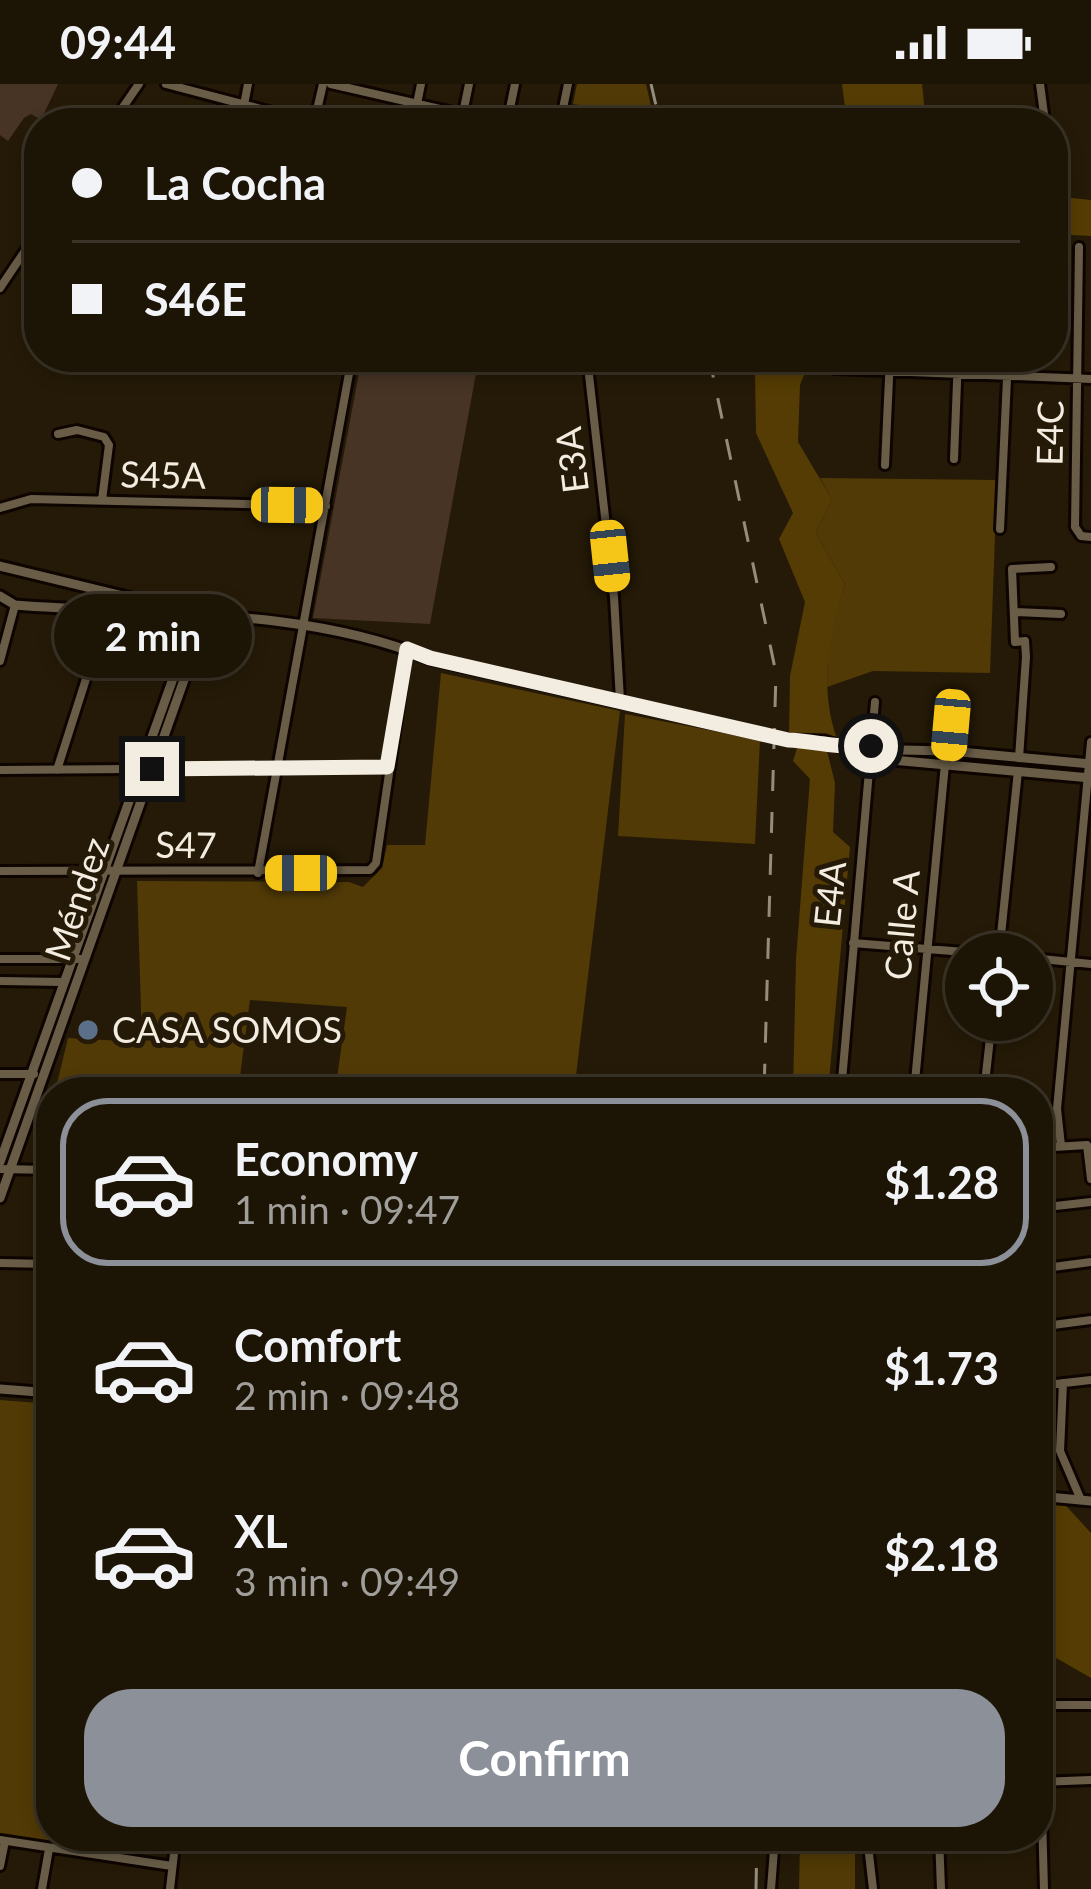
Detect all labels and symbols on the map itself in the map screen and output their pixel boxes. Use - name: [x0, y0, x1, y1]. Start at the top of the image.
- street label: E4C: [1026, 400, 1072, 466]
- street label: E3A: [545, 424, 597, 496]
- street label: S45A: [120, 451, 207, 497]
- car: [251, 486, 323, 524]
- car: [588, 518, 632, 594]
- callout: 2 min: [53, 595, 251, 679]
- car: [930, 688, 972, 762]
- route start: [844, 719, 898, 773]
- route end: [125, 742, 179, 796]
- street label: S47: [155, 821, 217, 867]
- street label: Méndez: [35, 831, 118, 966]
- car: [265, 855, 337, 891]
- street label: E4A: [804, 858, 854, 929]
- street label: Calle A: [874, 867, 928, 982]
- place label: CASA SOMOS: [112, 1007, 342, 1051]
- marker: CASA SOMOS: [75, 1017, 101, 1043]

